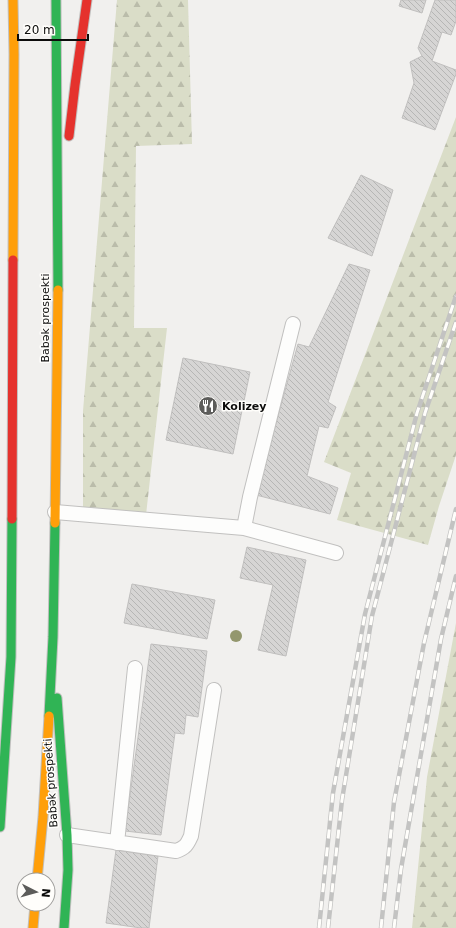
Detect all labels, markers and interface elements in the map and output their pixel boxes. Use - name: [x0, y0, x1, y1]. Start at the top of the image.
- scale bar: [18, 16, 88, 42]
- text: 20 m: [24, 23, 55, 37]
- street label: Babək prospekti: [39, 273, 52, 363]
- restaurant icon: Kolizey: [197, 395, 219, 417]
- place label: Kolizey: [222, 400, 266, 413]
- street label: Babək prospekti: [41, 738, 61, 828]
- north arrow: [16, 872, 56, 912]
- text: N: [39, 888, 52, 898]

